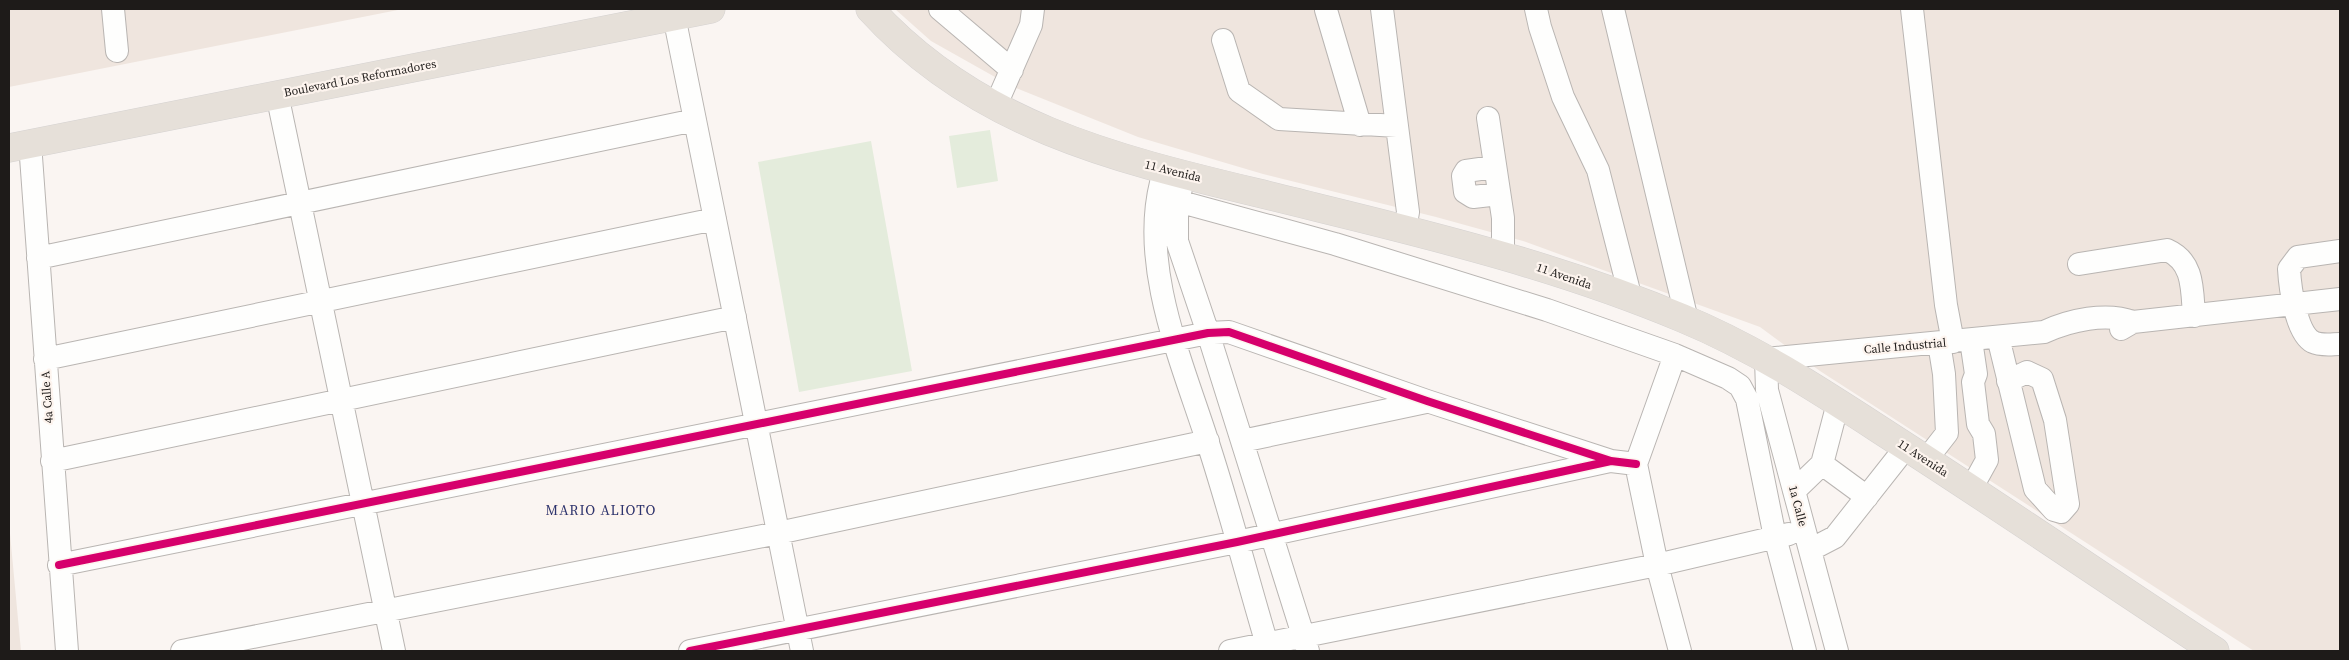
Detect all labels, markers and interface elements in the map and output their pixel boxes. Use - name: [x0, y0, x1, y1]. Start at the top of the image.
- street label: Boulevard Los Reformadores: [282, 55, 438, 101]
- street label: 11 Avenida: [1143, 156, 1204, 186]
- street label: 11 Avenida: [1534, 259, 1595, 293]
- street label: Calle Industrial: [1863, 334, 1947, 358]
- street label: 4a Calle A: [37, 370, 57, 424]
- street label: 11 Avenida: [1894, 436, 1952, 481]
- street label: 1a Calle: [1785, 484, 1811, 528]
- district label: MARIO ALIOTO: [546, 500, 656, 520]

